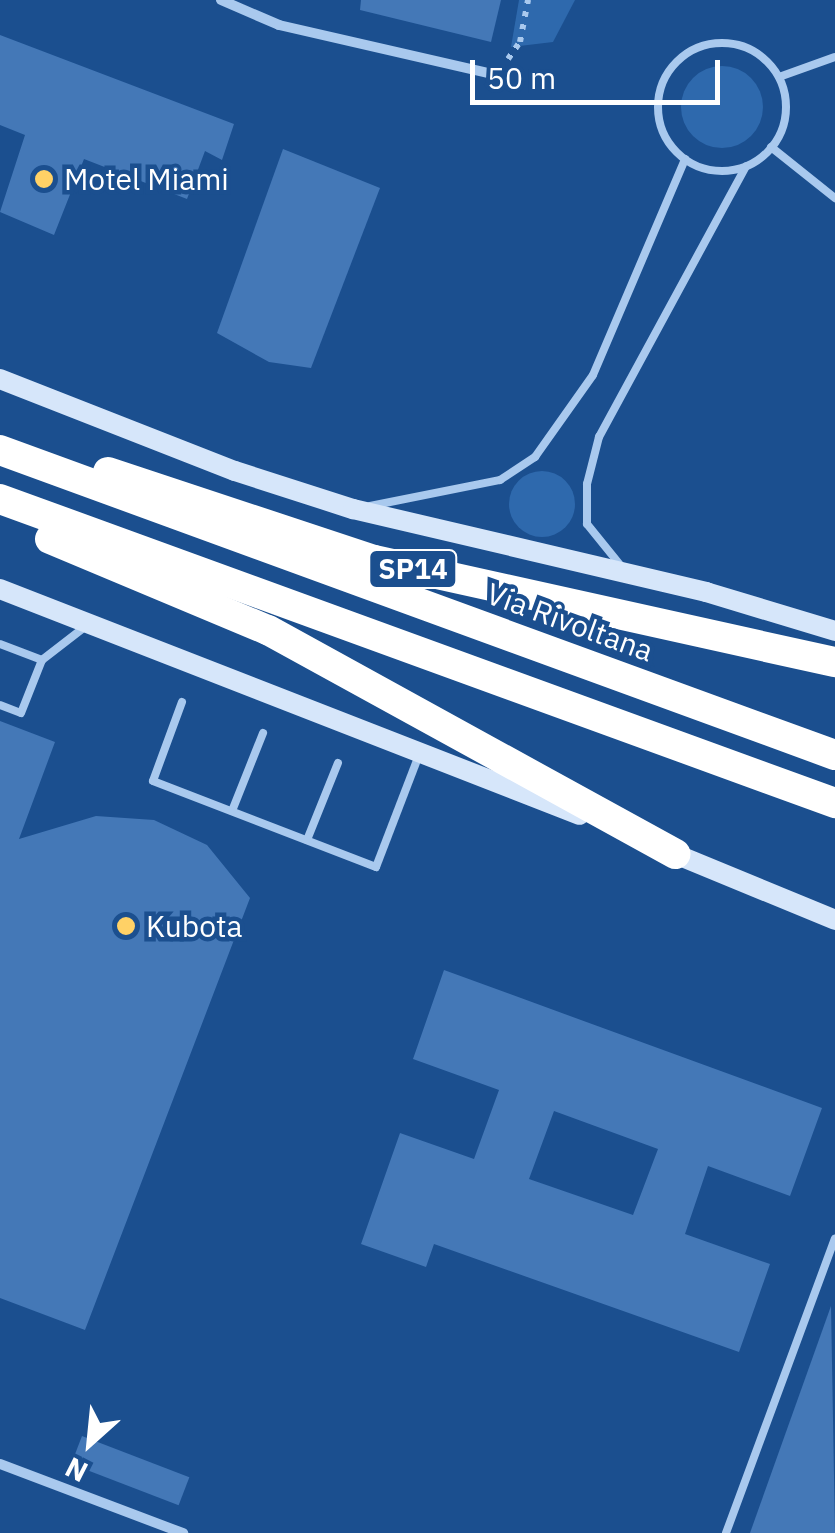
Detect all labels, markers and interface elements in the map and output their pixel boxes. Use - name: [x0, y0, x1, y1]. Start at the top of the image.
- scale bar: [475, 40, 725, 102]
- text: 50 m: [487, 58, 556, 97]
- place label: Motel Miami: [64, 161, 229, 197]
- marker: Motel Miami: [33, 168, 55, 190]
- road number: SP14: [368, 546, 458, 592]
- street label: Via Rivoltana: [482, 575, 658, 669]
- place label: Kubota: [146, 908, 243, 944]
- marker: Kubota: [115, 915, 137, 937]
- north arrow: [40, 1393, 140, 1493]
- text: N: [59, 1449, 94, 1491]

